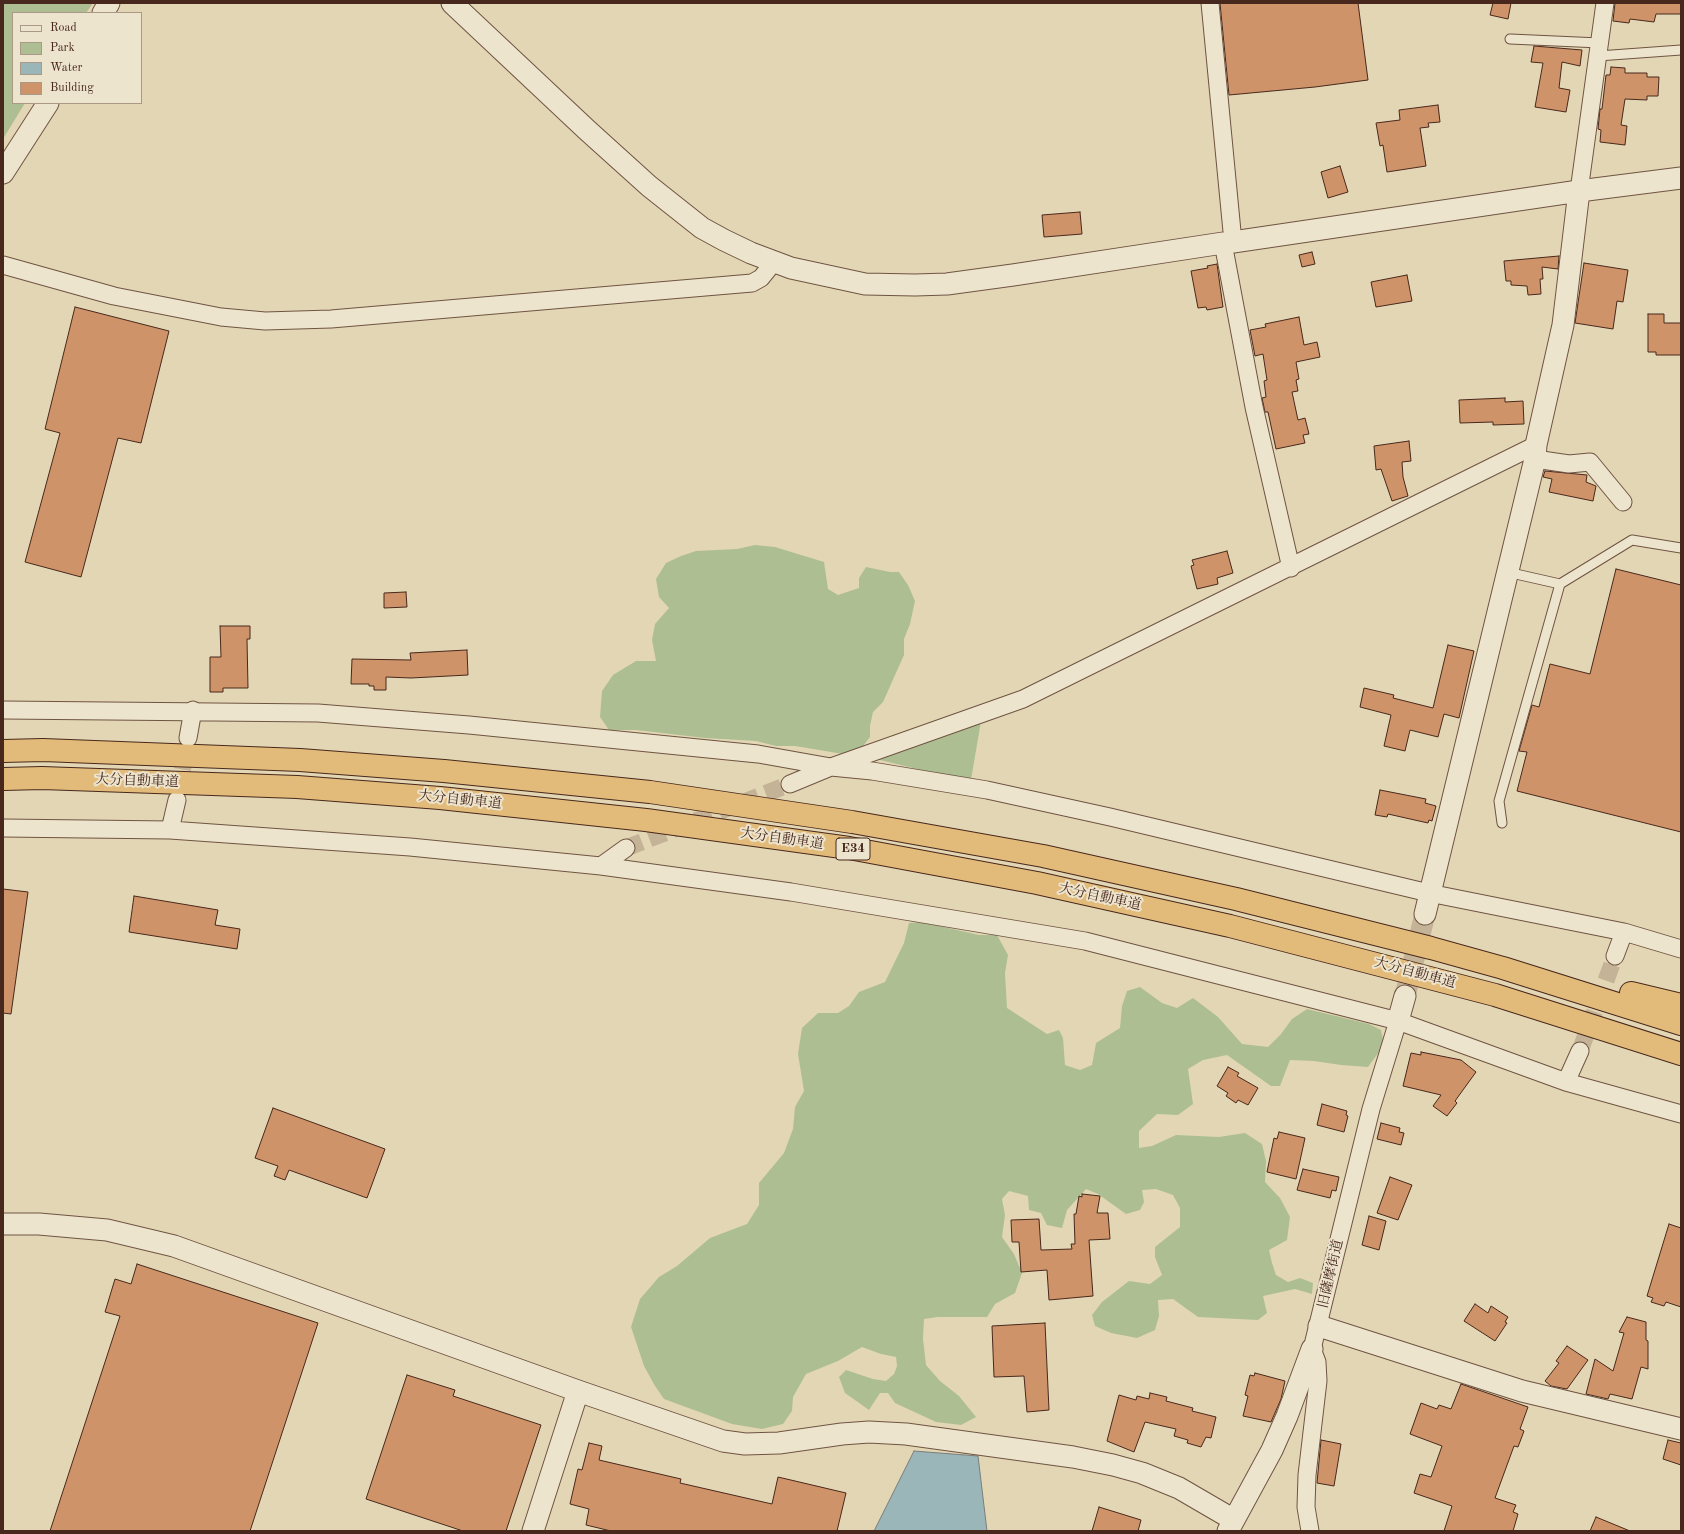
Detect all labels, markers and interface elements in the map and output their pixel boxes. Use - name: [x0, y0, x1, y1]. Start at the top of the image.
- legend: [12, 12, 142, 104]
- text: Road: [50, 22, 77, 34]
- text: Park: [50, 42, 75, 54]
- text: Water: [50, 62, 82, 74]
- text: Building: [50, 82, 94, 94]
- street label: 大分自動車道: [95, 771, 179, 791]
- street label: 大分自動車道: [417, 787, 503, 813]
- street label: 大分自動車道: [739, 825, 825, 853]
- road number: E34: [836, 838, 870, 860]
- street label: 大分自動車道: [1057, 880, 1143, 914]
- street label: 大分自動車道: [1372, 954, 1458, 992]
- street label: 旧薩摩街道: [1315, 1238, 1347, 1310]

